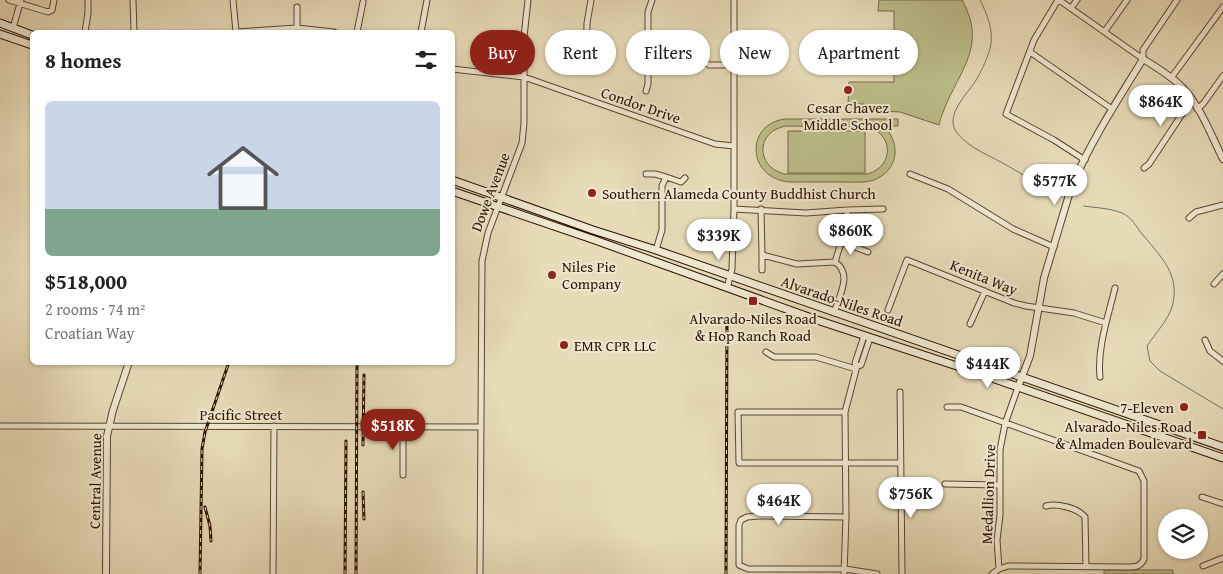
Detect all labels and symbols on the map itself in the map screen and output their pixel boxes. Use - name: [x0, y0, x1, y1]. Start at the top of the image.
- street label: Condor Drive: [598, 82, 684, 128]
- marker: Cesar Chavez Middle School: [842, 84, 854, 96]
- pin: $864K: [1126, 84, 1196, 127]
- place label: Cesar Chavez Middle School: [804, 97, 892, 135]
- street label: Dowe Avenue: [465, 149, 515, 235]
- pin: $577K: [1020, 164, 1090, 206]
- place label: Southern Alameda County Buddhist Church: [602, 183, 876, 204]
- marker: Southern Alameda County Buddhist Church: [586, 187, 598, 199]
- pin: $860K: [816, 214, 886, 256]
- pin: $339K: [684, 218, 754, 261]
- street label: Kenita Way: [947, 254, 1021, 300]
- place label: Niles Pie Company: [562, 256, 622, 294]
- marker: Niles Pie Company: [546, 269, 558, 281]
- street label: Alvarado-Niles Road: [778, 270, 906, 332]
- marker: Alvarado-Niles Road & Hop Ranch Road: [747, 295, 759, 307]
- place label: Alvarado-Niles Road & Hop Ranch Road: [689, 308, 817, 346]
- place label: EMR CPR LLC: [574, 335, 657, 356]
- marker: EMR CPR LLC: [558, 339, 570, 351]
- pin: $444K: [953, 346, 1023, 389]
- place label: 7-Eleven: [1120, 397, 1175, 418]
- marker: 7-Eleven: [1178, 401, 1190, 413]
- street label: Pacific Street: [200, 404, 283, 425]
- pin: $518K: [358, 408, 428, 451]
- place label: Alvarado-Niles Road & Almaden Boulevard: [1055, 416, 1192, 454]
- marker: Alvarado-Niles Road & Almaden Boulevard: [1196, 429, 1208, 441]
- street label: Central Avenue: [84, 433, 106, 529]
- street label: Medallion Drive: [976, 444, 1000, 544]
- pin: $756K: [876, 476, 946, 519]
- pin: $464K: [744, 484, 814, 526]

